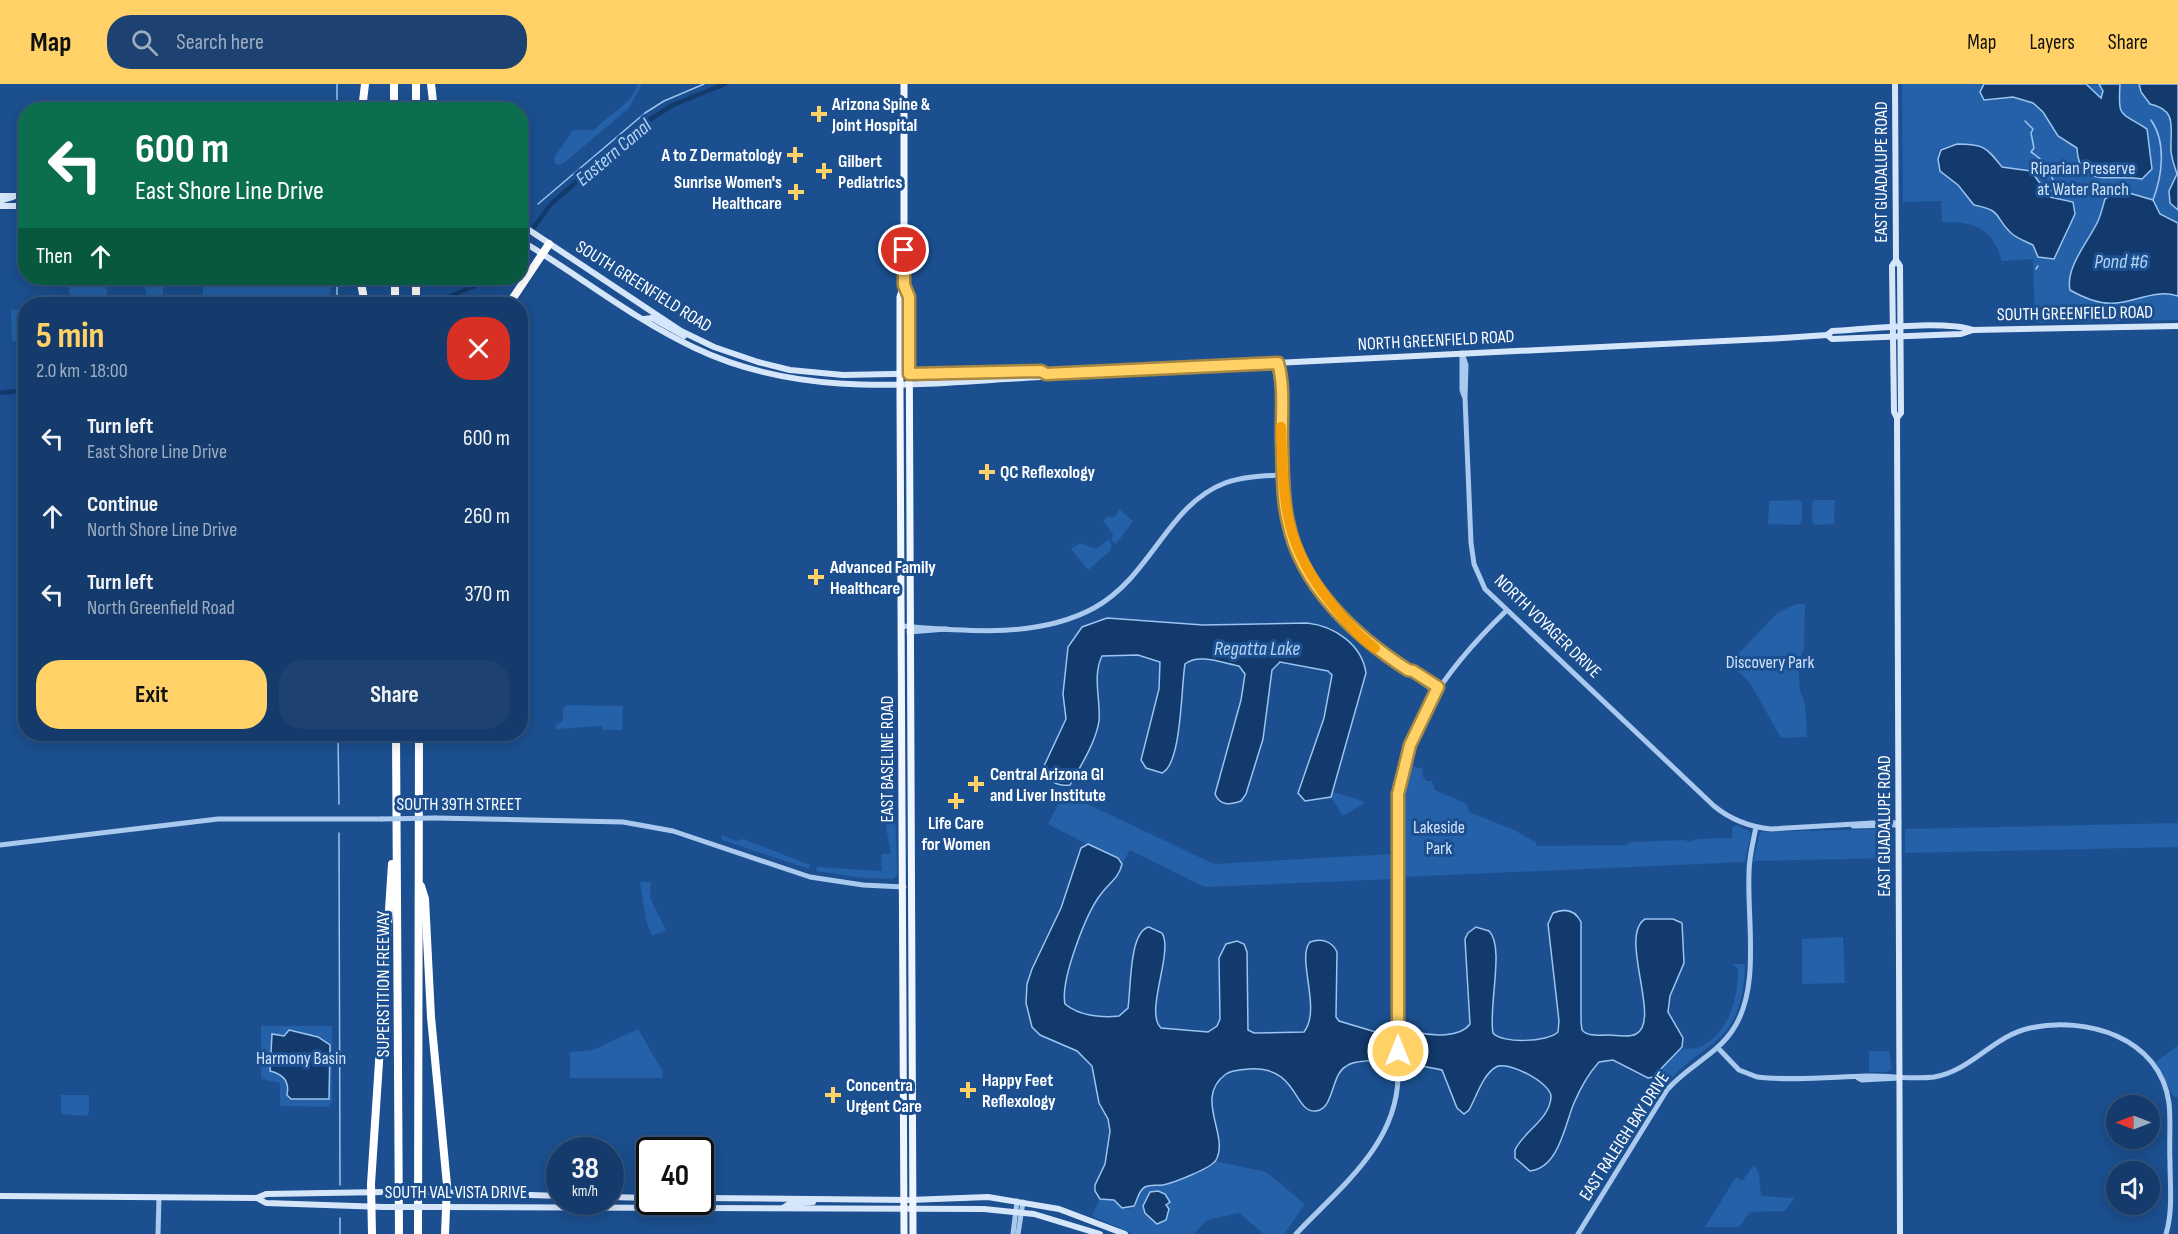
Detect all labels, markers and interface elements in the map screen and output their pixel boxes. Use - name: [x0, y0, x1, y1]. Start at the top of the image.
- search box: [107, 15, 527, 69]
- text: Map: [30, 26, 71, 59]
- icon: search: [128, 26, 161, 59]
- text: Search here: [176, 29, 264, 56]
- text: Map: [1967, 30, 1996, 55]
- text: Layers: [2029, 30, 2075, 55]
- text: Share: [2108, 30, 2148, 55]
- place label: Arizona Spine & Joint Hospital: [831, 94, 931, 136]
- street label: EAST GUADALUPE ROAD: [1871, 101, 1892, 243]
- marker: Arizona Spine & Joint Hospital: [810, 105, 828, 123]
- water label: Eastern Canal: [571, 113, 657, 191]
- text: 600 m: [135, 124, 229, 175]
- icon: left: [36, 126, 114, 204]
- place label: A to Z Dermatology: [661, 145, 783, 166]
- marker: A to Z Dermatology: [786, 146, 804, 164]
- place label: Gilbert Pediatrics: [838, 151, 902, 193]
- park label: Riparian Preserve at Water Ranch: [2031, 158, 2135, 200]
- marker: Gilbert Pediatrics: [815, 162, 833, 180]
- place label: Sunrise Women's Healthcare: [674, 172, 782, 214]
- text: East Shore Line Drive: [135, 175, 324, 207]
- marker: Sunrise Women's Healthcare: [787, 183, 805, 201]
- pin: [878, 224, 929, 275]
- icon: arrive: [887, 233, 920, 266]
- street label: SOUTH GREENFIELD ROAD: [572, 236, 716, 337]
- icon: ahead: [84, 240, 117, 273]
- text: Then: [36, 243, 72, 270]
- water label: Pond #6: [2094, 250, 2148, 274]
- street label: SOUTH GREENFIELD ROAD: [1997, 302, 2153, 325]
- text: 5 min: [36, 315, 105, 358]
- button: close: [447, 317, 510, 380]
- street label: NORTH GREENFIELD ROAD: [1357, 326, 1515, 355]
- text: 2.0 km · 18:00: [36, 359, 128, 383]
- text: Turn left: [87, 413, 153, 440]
- icon: left: [36, 422, 69, 455]
- text: 600 m: [463, 425, 510, 452]
- text: East Shore Line Drive: [87, 440, 227, 464]
- place label: QC Reflexology: [1000, 462, 1095, 483]
- marker: QC Reflexology: [978, 463, 996, 481]
- text: Continue: [87, 491, 158, 518]
- icon: ahead: [36, 500, 69, 533]
- text: 260 m: [464, 503, 510, 530]
- text: North Shore Line Drive: [87, 518, 237, 542]
- place label: Advanced Family Healthcare: [829, 557, 936, 599]
- marker: Advanced Family Healthcare: [807, 568, 825, 586]
- text: Turn left: [87, 569, 153, 596]
- street label: NORTH VOYAGER DRIVE: [1490, 570, 1605, 683]
- icon: left: [36, 578, 69, 611]
- text: 370 m: [465, 581, 510, 608]
- text: North Greenfield Road: [87, 596, 235, 620]
- water label: Regatta Lake: [1214, 637, 1300, 661]
- park label: Discovery Park: [1726, 652, 1814, 673]
- button: Exit: [36, 660, 267, 729]
- button: Share: [279, 660, 510, 729]
- street label: EAST BASELINE ROAD: [877, 696, 898, 822]
- street label: EAST GUADALUPE ROAD: [1874, 755, 1895, 897]
- place label: Central Arizona GI and Liver Institute: [990, 764, 1106, 806]
- marker: Central Arizona GI and Liver Institute: [967, 775, 985, 793]
- marker: Life Care for Women: [947, 792, 965, 810]
- street label: SOUTH 39TH STREET: [397, 794, 521, 815]
- place label: Life Care for Women: [921, 813, 991, 855]
- park label: Lakeside Park: [1413, 817, 1465, 859]
- street label: SUPERSTITION FREEWAY: [373, 910, 394, 1057]
- position arrow: [1366, 1019, 1430, 1083]
- park label: Harmony Basin: [256, 1048, 346, 1069]
- street label: EAST RALEIGH BAY DRIVE: [1575, 1068, 1674, 1204]
- place label: Happy Feet Reflexology: [982, 1070, 1056, 1112]
- place label: Concentra Urgent Care: [846, 1075, 922, 1117]
- marker: Happy Feet Reflexology: [959, 1081, 977, 1099]
- marker: Concentra Urgent Care: [824, 1086, 842, 1104]
- north arrow: [2106, 1095, 2160, 1149]
- map controls: [2106, 1095, 2160, 1215]
- speed limit sign: 40: [636, 1137, 714, 1215]
- text: 38: [571, 1151, 599, 1187]
- button: sound: [2106, 1161, 2160, 1215]
- street label: SOUTH VAL VISTA DRIVE: [385, 1182, 527, 1203]
- text: km/h: [572, 1182, 598, 1201]

